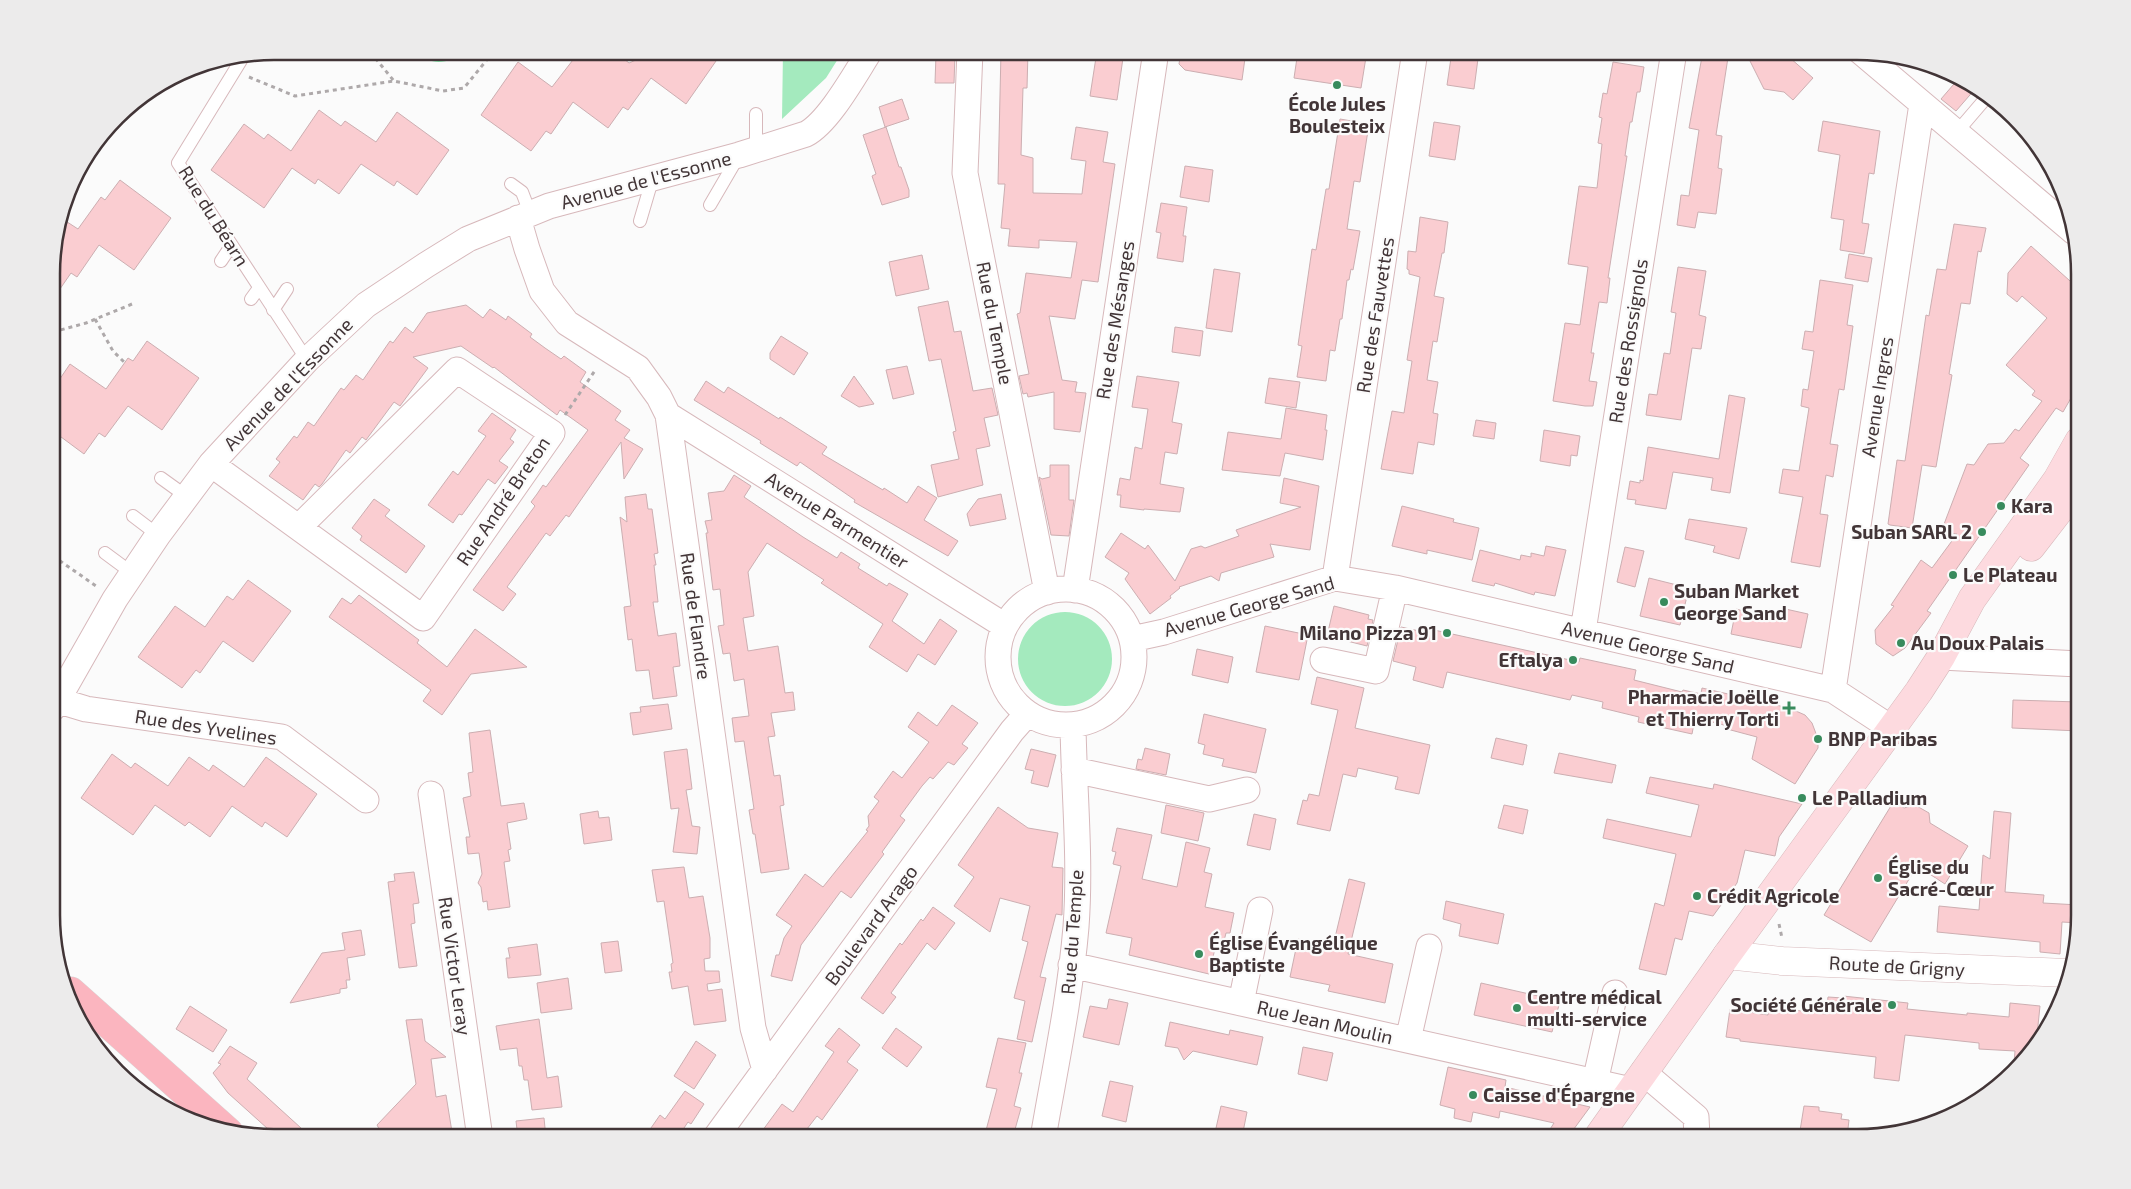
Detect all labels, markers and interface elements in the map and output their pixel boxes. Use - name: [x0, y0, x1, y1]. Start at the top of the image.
- marker: École Jules Boulesteix: [1331, 79, 1343, 91]
- place label: École Jules Boulesteix: [1288, 91, 1386, 137]
- street label: Avenue de l'Essonne: [558, 146, 734, 213]
- street label: Rue du Béarn: [174, 161, 254, 270]
- street label: Rue des Fauvettes: [1351, 235, 1398, 395]
- street label: Rue des Mésanges: [1091, 239, 1138, 401]
- street label: Rue des Rossignols: [1603, 257, 1652, 425]
- street label: Rue du Temple: [972, 259, 1019, 387]
- street label: Avenue de l'Essonne: [218, 313, 357, 455]
- street label: Avenue Ingres: [1856, 335, 1897, 459]
- street label: Rue André Breton: [451, 432, 554, 570]
- street label: Avenue Parmentier: [761, 466, 914, 573]
- place label: Kara: [2011, 494, 2053, 517]
- marker: Kara: [1995, 500, 2007, 512]
- place label: Suban SARL 2: [1851, 520, 1972, 543]
- marker: Suban SARL 2: [1976, 526, 1988, 538]
- street label: Rue de Flandre: [676, 551, 717, 681]
- place label: Le Plateau: [1963, 563, 2057, 586]
- marker: Le Plateau: [1947, 569, 1959, 581]
- street label: Avenue George Sand: [1161, 570, 1337, 641]
- place label: Suban Market George Sand: [1674, 579, 1799, 624]
- marker: Suban Market George Sand: [1658, 596, 1670, 608]
- street label: Avenue George Sand: [1560, 615, 1737, 678]
- place label: Milano Pizza 91: [1299, 621, 1437, 644]
- marker: Milano Pizza 91: [1441, 627, 1453, 639]
- place label: Au Doux Palais: [1911, 631, 2044, 654]
- marker: Au Doux Palais: [1895, 637, 1907, 649]
- place label: Eftalya: [1499, 648, 1563, 672]
- marker: Eftalya: [1567, 654, 1579, 666]
- place label: Pharmacie Joëlle et Thierry Torti: [1628, 685, 1779, 731]
- marker: Pharmacie Joëlle et Thierry Torti: [1783, 702, 1795, 714]
- street label: Rue des Yvelines: [133, 704, 279, 749]
- place label: BNP Paribas: [1828, 727, 1937, 750]
- marker: BNP Paribas: [1812, 733, 1824, 745]
- place label: Le Palladium: [1812, 786, 1927, 809]
- marker: Le Palladium: [1796, 792, 1808, 804]
- place label: Église du Sacré-Cœur: [1888, 854, 1994, 900]
- street label: Boulevard Arago: [819, 860, 922, 989]
- street label: Rue du Temple: [1056, 869, 1087, 995]
- marker: Église du Sacré-Cœur: [1872, 872, 1884, 884]
- place label: Crédit Agricole: [1707, 884, 1840, 907]
- marker: Crédit Agricole: [1691, 890, 1703, 902]
- street label: Rue Victor Leray: [434, 895, 477, 1037]
- place label: Église Évangélique Baptiste: [1209, 930, 1378, 976]
- marker: Église Évangélique Baptiste: [1193, 948, 1205, 960]
- street label: Route de Grigny: [1828, 950, 1966, 981]
- place label: Centre médical multi-service: [1527, 985, 1662, 1030]
- place label: Société Générale: [1730, 993, 1882, 1016]
- street label: Rue Jean Moulin: [1255, 995, 1395, 1048]
- marker: Société Générale: [1886, 999, 1898, 1011]
- marker: Centre médical multi-service: [1511, 1002, 1523, 1014]
- place label: Caisse d'Épargne: [1483, 1082, 1635, 1106]
- marker: Caisse d'Épargne: [1467, 1089, 1479, 1101]

